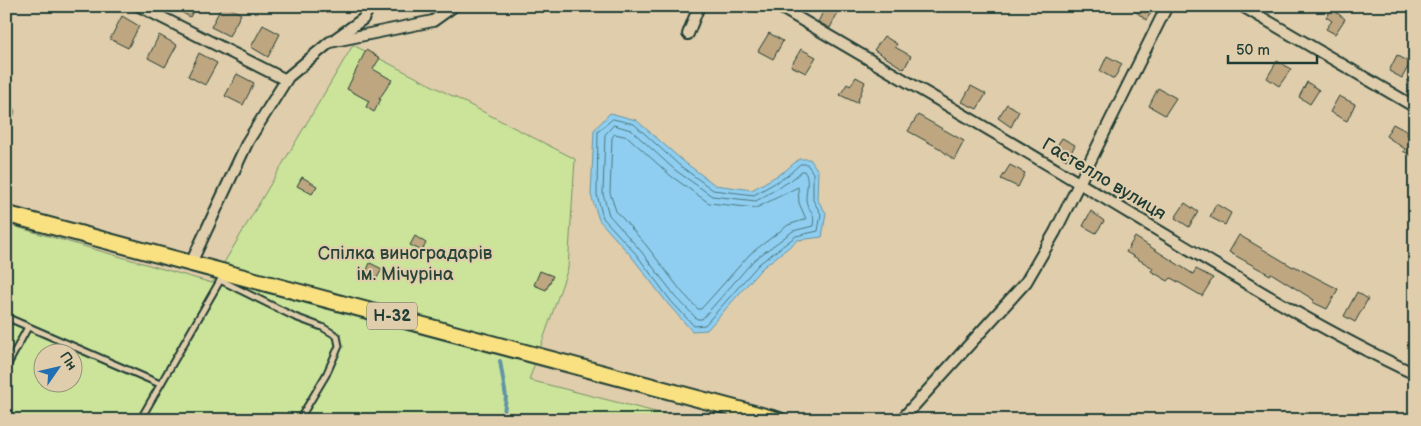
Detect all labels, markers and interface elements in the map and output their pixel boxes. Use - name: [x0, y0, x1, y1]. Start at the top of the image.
- scale bar: [1228, 32, 1317, 64]
- text: 50 m: [1236, 41, 1270, 60]
- street label: Гастелло вулиця: [1038, 134, 1170, 224]
- park label: Спілка виноградарів ім. Мічуріна: [318, 243, 493, 285]
- road number: Н-32: [367, 302, 417, 330]
- north arrow: [32, 344, 82, 394]
- text: Пн: [56, 349, 81, 374]

